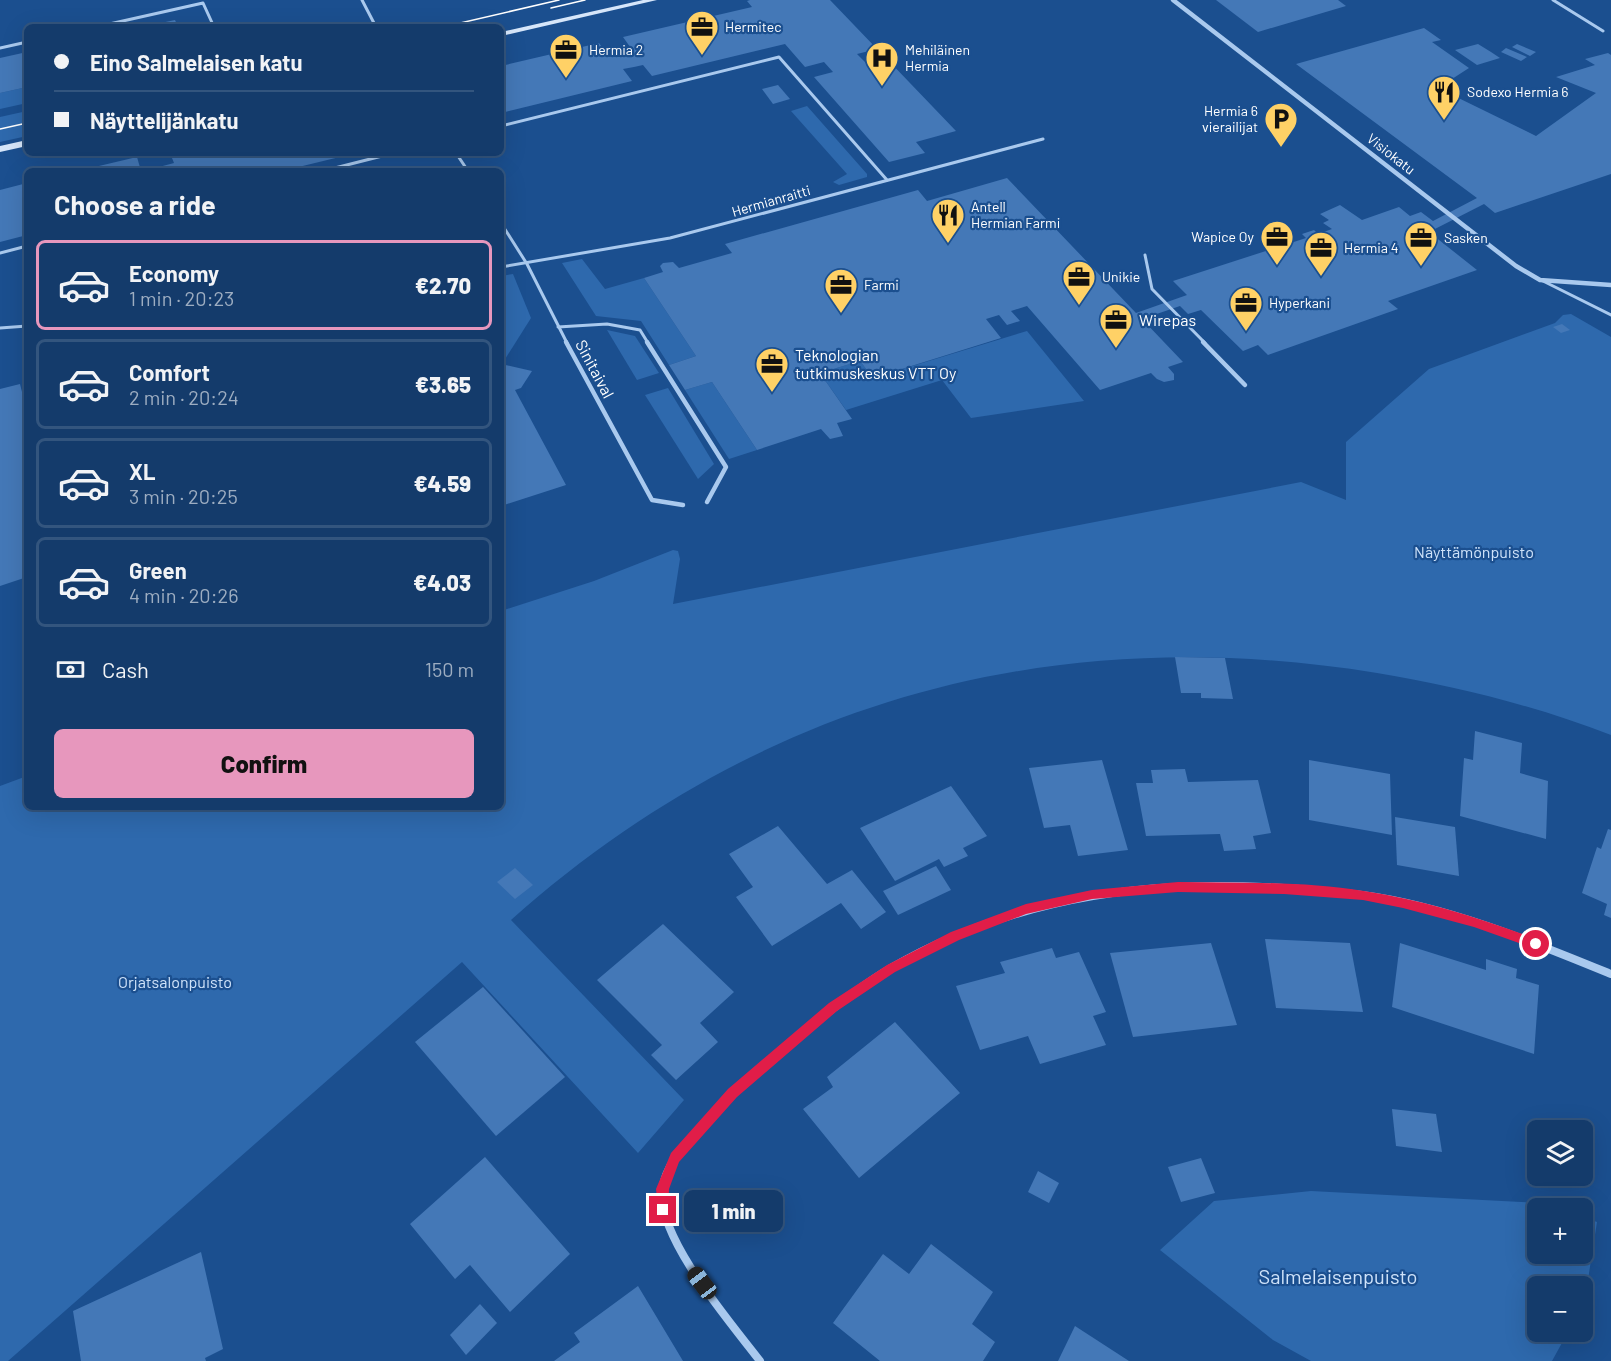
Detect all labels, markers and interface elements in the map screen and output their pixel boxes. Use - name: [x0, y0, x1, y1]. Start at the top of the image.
- office icon: Hermitec: [684, 9, 720, 56]
- place label: Hermitec: [725, 18, 782, 35]
- office icon: Hermia 2: [548, 32, 584, 79]
- hospital icon: Mehiläinen Hermia: [864, 40, 900, 87]
- place label: Hermia 2: [589, 41, 643, 58]
- place label: Mehiläinen Hermia: [905, 41, 970, 74]
- text: Eino Salmelaisen katu: [90, 49, 302, 75]
- restaurant icon: Sodexo Hermia 6: [1426, 74, 1462, 121]
- place label: Sodexo Hermia 6: [1467, 83, 1569, 100]
- parking icon: Hermia 6 vierailijat: [1263, 101, 1299, 148]
- place label: Hermia 6 vierailijat: [1202, 102, 1258, 135]
- text: Näyttelijänkatu: [90, 107, 239, 133]
- street label: Visiokatu: [1364, 130, 1419, 178]
- street label: Hermianraitti: [730, 181, 812, 220]
- text: Choose a ride: [54, 188, 216, 220]
- restaurant icon: Antell Hermian Farmi: [930, 197, 966, 244]
- place label: Antell Hermian Farmi: [971, 198, 1060, 231]
- office icon: Wapice Oy: [1259, 219, 1295, 266]
- office icon: Sasken: [1403, 220, 1439, 267]
- place label: Wapice Oy: [1191, 228, 1255, 245]
- place label: Sasken: [1444, 229, 1488, 246]
- office icon: Hermia 4: [1303, 230, 1339, 277]
- place label: Hermia 4: [1344, 239, 1399, 256]
- icon: car: [57, 258, 111, 312]
- office icon: Unikie: [1061, 259, 1097, 306]
- text: Economy: [129, 260, 219, 286]
- office icon: Farmi: [823, 267, 859, 314]
- place label: Unikie: [1102, 268, 1140, 285]
- text: €2.70: [415, 272, 471, 298]
- place label: Farmi: [864, 276, 899, 293]
- office icon: Hyperkani: [1228, 285, 1264, 332]
- text: 1 min · 20:23: [129, 286, 234, 310]
- place label: Hyperkani: [1269, 294, 1330, 311]
- office icon: Wirepas: [1098, 302, 1134, 349]
- place label: Wirepas: [1139, 310, 1196, 329]
- street label: Sinitaival: [572, 336, 619, 401]
- place label: Teknologian tutkimuskeskus VTT Oy: [795, 345, 957, 382]
- office icon: Teknologian tutkimuskeskus VTT Oy: [754, 346, 790, 393]
- icon: car: [57, 357, 111, 411]
- text: Comfort: [129, 359, 210, 385]
- text: €3.65: [415, 371, 471, 397]
- text: 2 min · 20:24: [129, 385, 239, 409]
- icon: car: [57, 456, 111, 510]
- text: XL: [129, 458, 155, 484]
- text: €4.59: [414, 470, 471, 496]
- text: 3 min · 20:25: [129, 484, 238, 508]
- park label: Näyttämönpuisto: [1414, 542, 1534, 561]
- icon: car: [57, 555, 111, 609]
- text: Green: [129, 557, 187, 583]
- text: €4.03: [413, 569, 471, 595]
- text: 4 min · 20:26: [129, 583, 238, 607]
- icon: cash: [54, 653, 87, 686]
- text: Cash: [102, 656, 149, 682]
- text: 150 m: [425, 657, 474, 681]
- button: Confirm: [54, 729, 474, 798]
- route start: [1522, 930, 1549, 957]
- park label: Orjatsalonpuisto: [118, 972, 232, 991]
- map controls: [1527, 1120, 1593, 1342]
- button: layers: [1527, 1120, 1593, 1186]
- callout: 1 min: [684, 1189, 783, 1231]
- route end: [649, 1196, 676, 1223]
- button: +: [1527, 1198, 1593, 1264]
- text: 1 min: [712, 1199, 755, 1223]
- car: [684, 1263, 720, 1303]
- park label: Salmelaisenpuisto: [1259, 1264, 1417, 1288]
- button: −: [1527, 1276, 1593, 1342]

